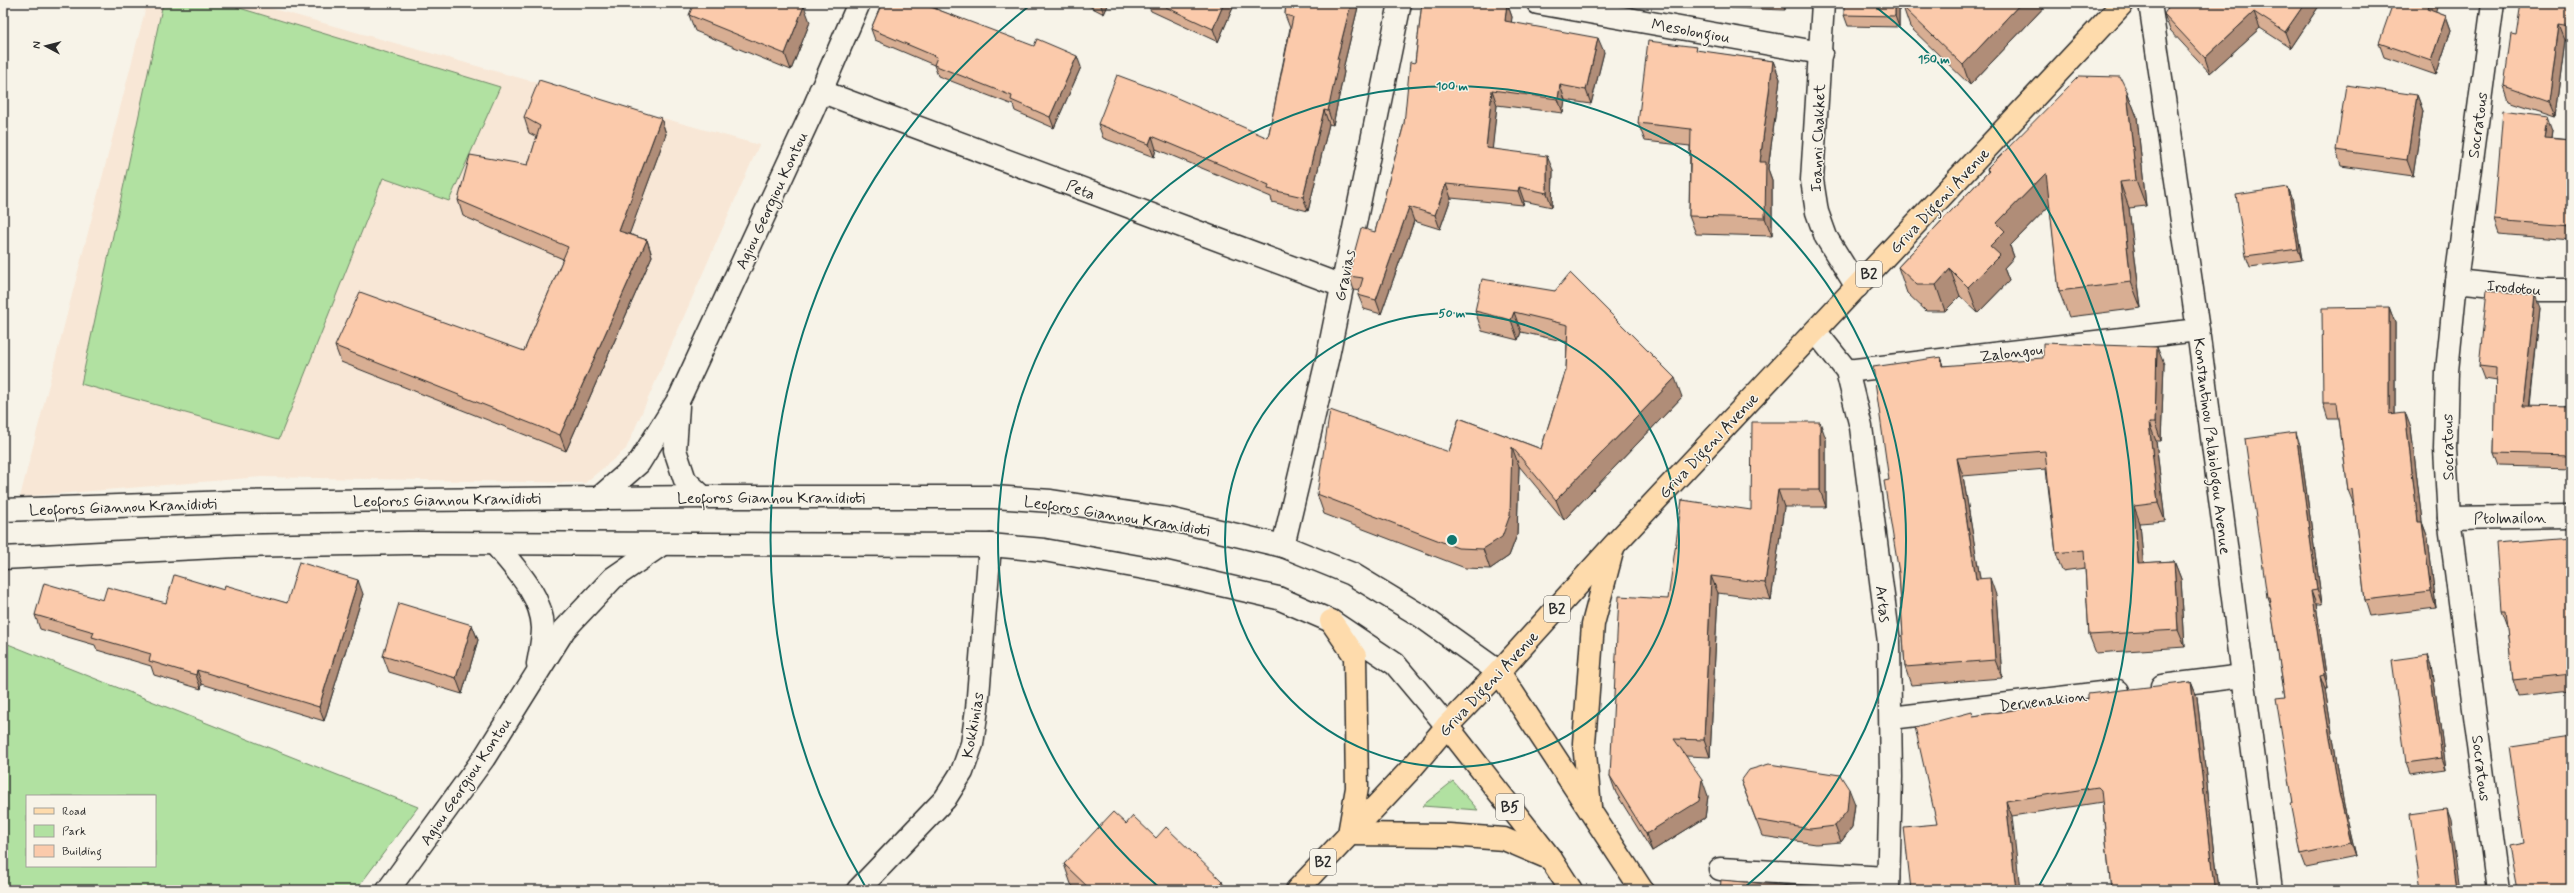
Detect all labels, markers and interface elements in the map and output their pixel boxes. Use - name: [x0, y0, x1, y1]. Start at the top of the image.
- street label: Mesolongiou: [1650, 14, 1732, 50]
- north arrow: [26, 26, 66, 66]
- text: N: [30, 40, 44, 49]
- text: 150 m: [1918, 52, 1950, 68]
- text: 100 m: [1436, 79, 1469, 95]
- street label: Ioanni Chakket: [1806, 83, 1831, 193]
- street label: Socratous: [2463, 91, 2494, 160]
- street label: Agiou Georgiou Kontou: [731, 128, 814, 273]
- street label: Griva Digeni Avenue: [1885, 143, 1996, 259]
- street label: Peta: [1063, 175, 1098, 205]
- street label: Gravias: [1330, 247, 1361, 303]
- road number: B2: [1856, 261, 1882, 287]
- street label: Irodotou: [2486, 276, 2542, 301]
- text: 50 m: [1439, 306, 1466, 322]
- street label: Konstantinou Palaiologou Avenue: [2187, 337, 2235, 556]
- street label: Zalongou: [1978, 339, 2044, 368]
- street label: Griva Digeni Avenue: [1654, 388, 1765, 504]
- street label: Socratous: [2437, 413, 2460, 480]
- street label: Leoforos Giannou Kranidioti: [353, 488, 541, 515]
- street label: Leoforos Giannou Kranidioti: [677, 488, 865, 511]
- street label: Leoforos Giannou Kranidioti: [1022, 491, 1211, 544]
- street label: Leoforos Giannou Kranidioti: [29, 494, 217, 523]
- street label: Ptolmailon: [2474, 507, 2547, 530]
- centre of rings: [1445, 533, 1459, 547]
- street label: Artas: [1870, 585, 1895, 624]
- road number: B2: [1544, 596, 1570, 622]
- street label: Griva Digeni Avenue: [1434, 626, 1545, 742]
- street label: Dervenakion: [1998, 686, 2089, 717]
- street label: Kokkinias: [957, 691, 990, 760]
- street label: Agiou Georgiou Kontou: [416, 714, 518, 850]
- street label: Socratous: [2466, 734, 2495, 803]
- road number: B5: [1496, 794, 1524, 820]
- legend: [26, 795, 156, 867]
- text: Road: [62, 804, 86, 820]
- text: Park: [62, 824, 86, 840]
- text: Building: [62, 844, 102, 861]
- road number: B2: [1310, 849, 1336, 875]

